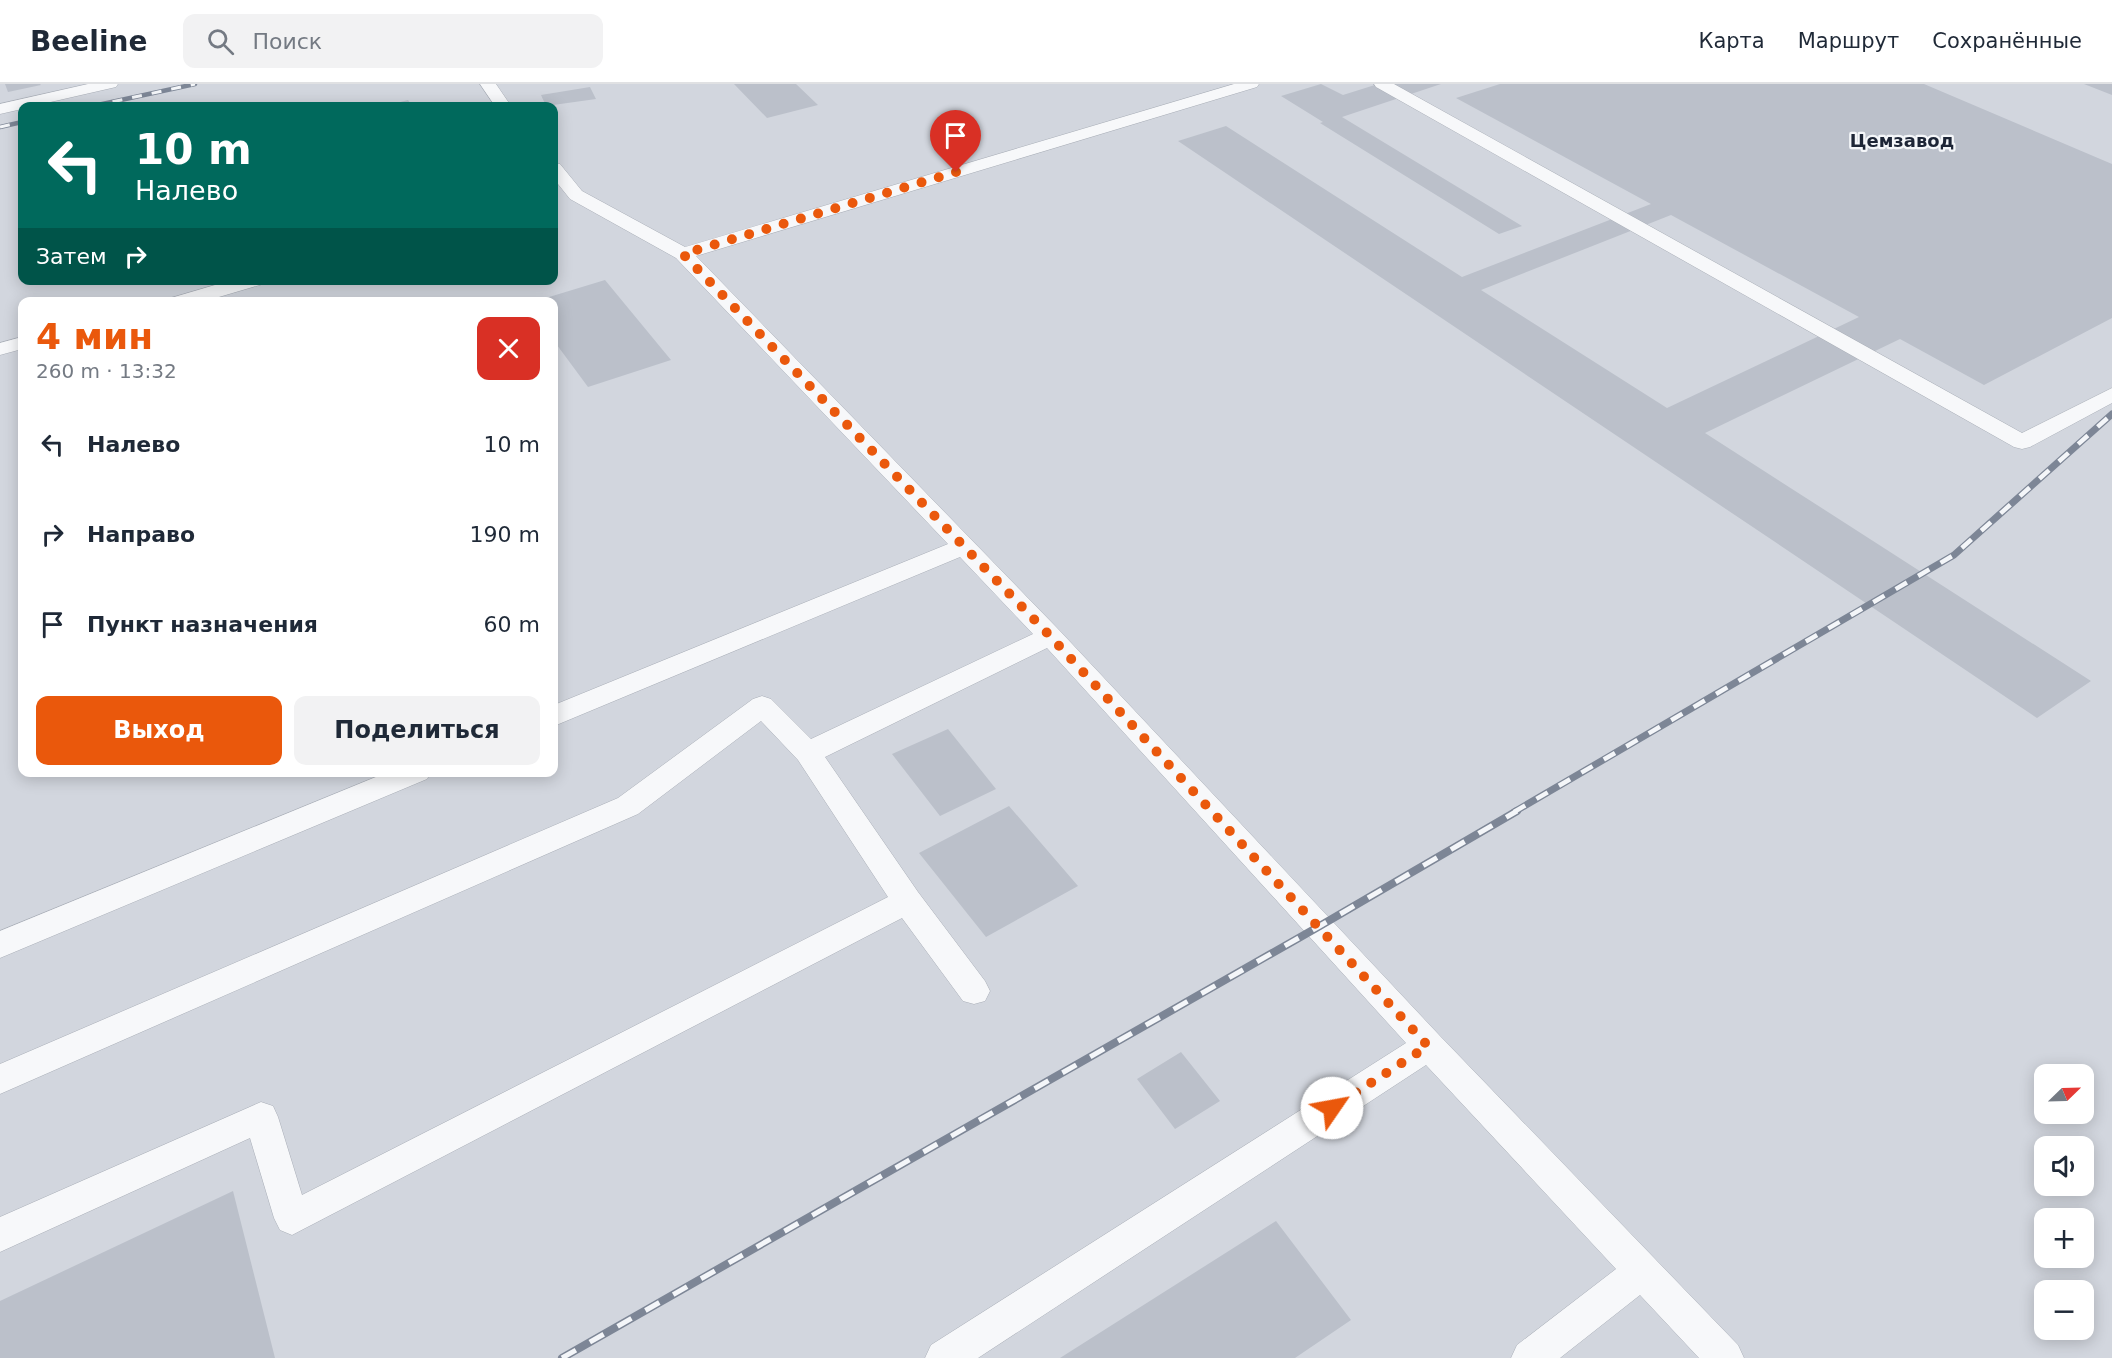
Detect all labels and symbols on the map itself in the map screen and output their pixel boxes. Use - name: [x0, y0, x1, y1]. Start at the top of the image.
- pin: [930, 110, 981, 172]
- district label: Цемзавод: [1850, 130, 1954, 151]
- north arrow: [2034, 1064, 2094, 1124]
- position arrow: [1300, 1076, 1364, 1140]

